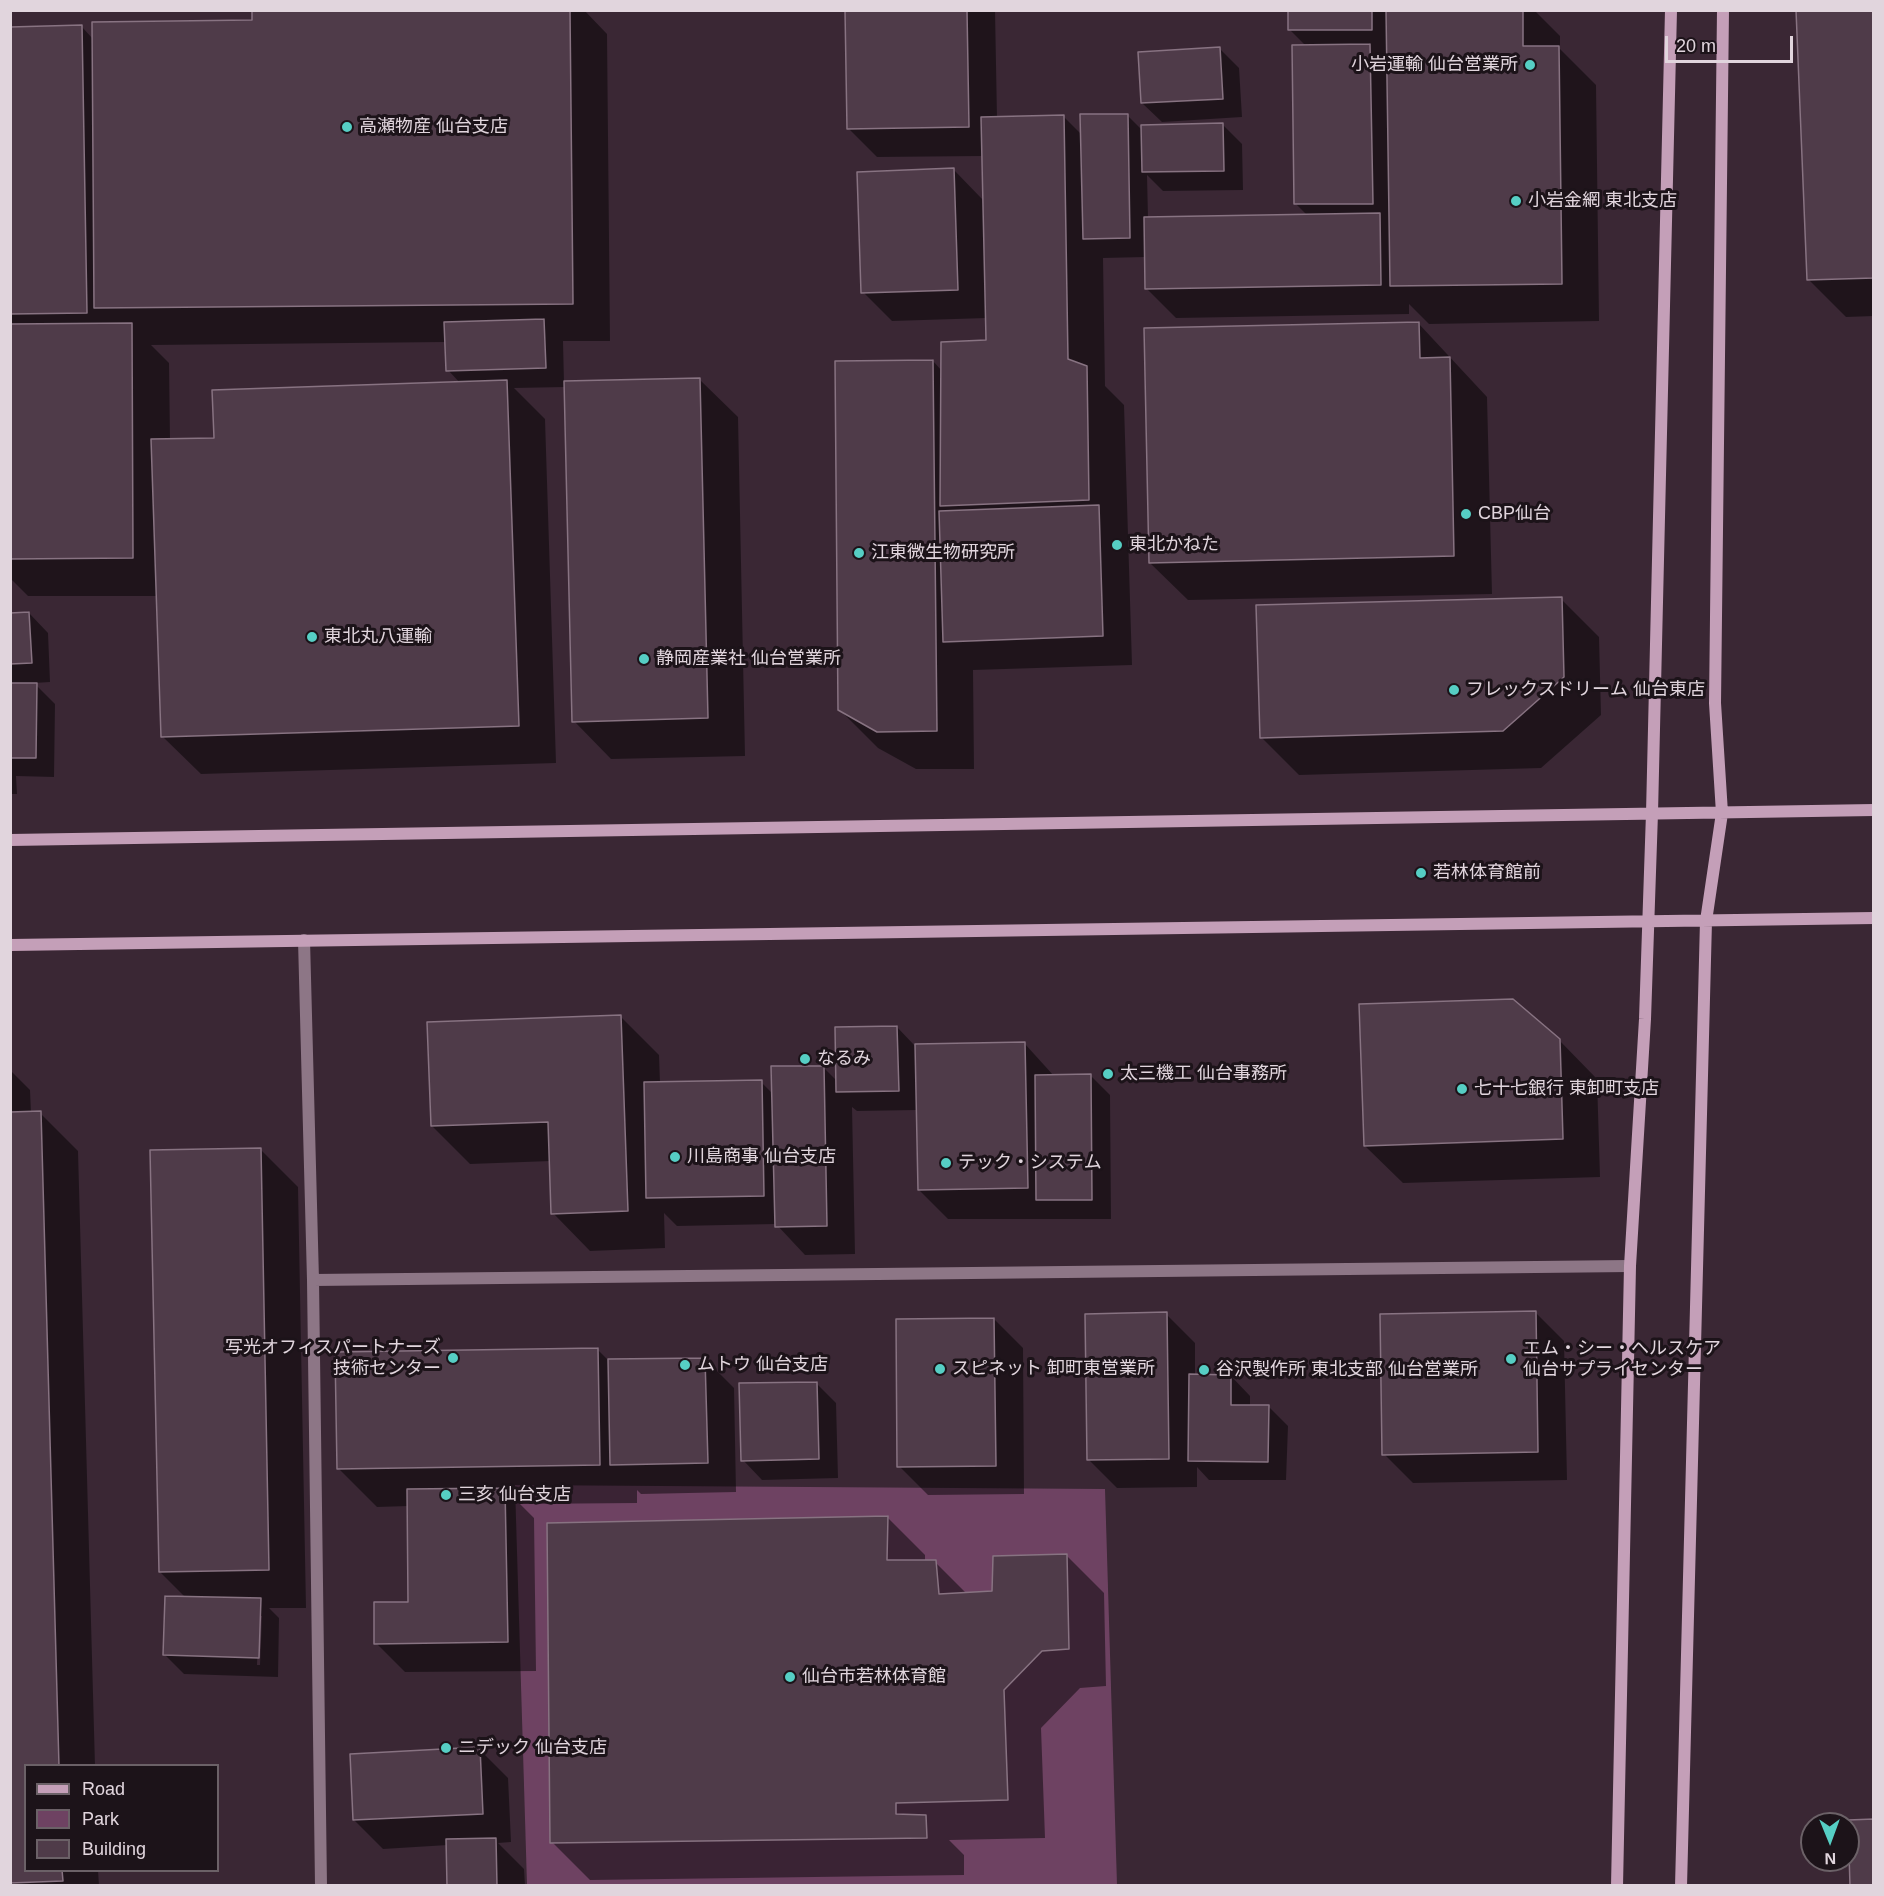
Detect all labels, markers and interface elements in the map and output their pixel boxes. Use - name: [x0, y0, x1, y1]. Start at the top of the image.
- scale bar: [1668, 24, 1796, 62]
- text: 20 m: [1676, 36, 1716, 56]
- place label: 小岩運輸 仙台営業所: [1351, 54, 1518, 76]
- marker: 小岩運輸 仙台営業所: [1523, 58, 1537, 72]
- place label: 高瀬物産 仙台支店: [359, 116, 508, 138]
- marker: 高瀬物産 仙台支店: [340, 120, 354, 134]
- place label: 小岩金網 東北支店: [1528, 190, 1677, 212]
- marker: 小岩金網 東北支店: [1509, 194, 1523, 208]
- place label: CBP仙台: [1478, 503, 1551, 525]
- marker: CBP仙台: [1459, 507, 1473, 521]
- place label: 東北かねた: [1129, 534, 1219, 556]
- marker: 東北かねた: [1110, 538, 1124, 552]
- place label: 江東微生物研究所: [871, 542, 1015, 564]
- marker: 江東微生物研究所: [852, 546, 866, 560]
- place label: 東北丸八運輸: [324, 626, 432, 648]
- marker: 東北丸八運輸: [305, 630, 319, 644]
- place label: 静岡産業社 仙台営業所: [656, 648, 841, 670]
- marker: 静岡産業社 仙台営業所: [637, 652, 651, 666]
- place label: フレックスドリーム 仙台東店: [1466, 679, 1705, 701]
- marker: フレックスドリーム 仙台東店: [1447, 683, 1461, 697]
- place label: 若林体育館前: [1433, 862, 1541, 884]
- marker: 若林体育館前: [1414, 866, 1428, 880]
- place label: なるみ: [817, 1048, 871, 1070]
- marker: なるみ: [798, 1052, 812, 1066]
- place label: 太三機工 仙台事務所: [1120, 1063, 1287, 1085]
- marker: 太三機工 仙台事務所: [1101, 1067, 1115, 1081]
- place label: 七十七銀行 東卸町支店: [1474, 1078, 1659, 1100]
- marker: 七十七銀行 東卸町支店: [1455, 1082, 1469, 1096]
- place label: 川島商事 仙台支店: [687, 1146, 836, 1168]
- marker: 川島商事 仙台支店: [668, 1150, 682, 1164]
- place label: テック・システム: [958, 1152, 1102, 1174]
- marker: テック・システム: [939, 1156, 953, 1170]
- place label: 写光オフィスパートナーズ 技術センター: [225, 1337, 441, 1380]
- place label: エム・シー・ヘルスケア 仙台サプライセンター: [1523, 1338, 1721, 1380]
- marker: 写光オフィスパートナーズ 技術センター: [446, 1351, 460, 1365]
- marker: エム・シー・ヘルスケア 仙台サプライセンター: [1504, 1352, 1518, 1366]
- place label: ムトウ 仙台支店: [697, 1354, 828, 1376]
- marker: ムトウ 仙台支店: [678, 1358, 692, 1372]
- place label: スピネット 卸町東営業所: [952, 1358, 1155, 1380]
- place label: 谷沢製作所 東北支部 仙台営業所: [1216, 1359, 1478, 1381]
- marker: スピネット 卸町東営業所: [933, 1362, 947, 1376]
- marker: 谷沢製作所 東北支部 仙台営業所: [1197, 1363, 1211, 1377]
- place label: 三亥 仙台支店: [458, 1484, 571, 1506]
- marker: 三亥 仙台支店: [439, 1488, 453, 1502]
- place label: 仙台市若林体育館: [802, 1666, 946, 1688]
- marker: 仙台市若林体育館: [783, 1670, 797, 1684]
- place label: ニデック 仙台支店: [458, 1737, 607, 1759]
- marker: ニデック 仙台支店: [439, 1741, 453, 1755]
- legend: [24, 1764, 219, 1872]
- text: Road: [82, 1779, 125, 1799]
- text: Park: [82, 1809, 119, 1829]
- north arrow: [1800, 1812, 1860, 1872]
- text: Building: [82, 1839, 146, 1859]
- text: N: [1824, 1850, 1836, 1867]

